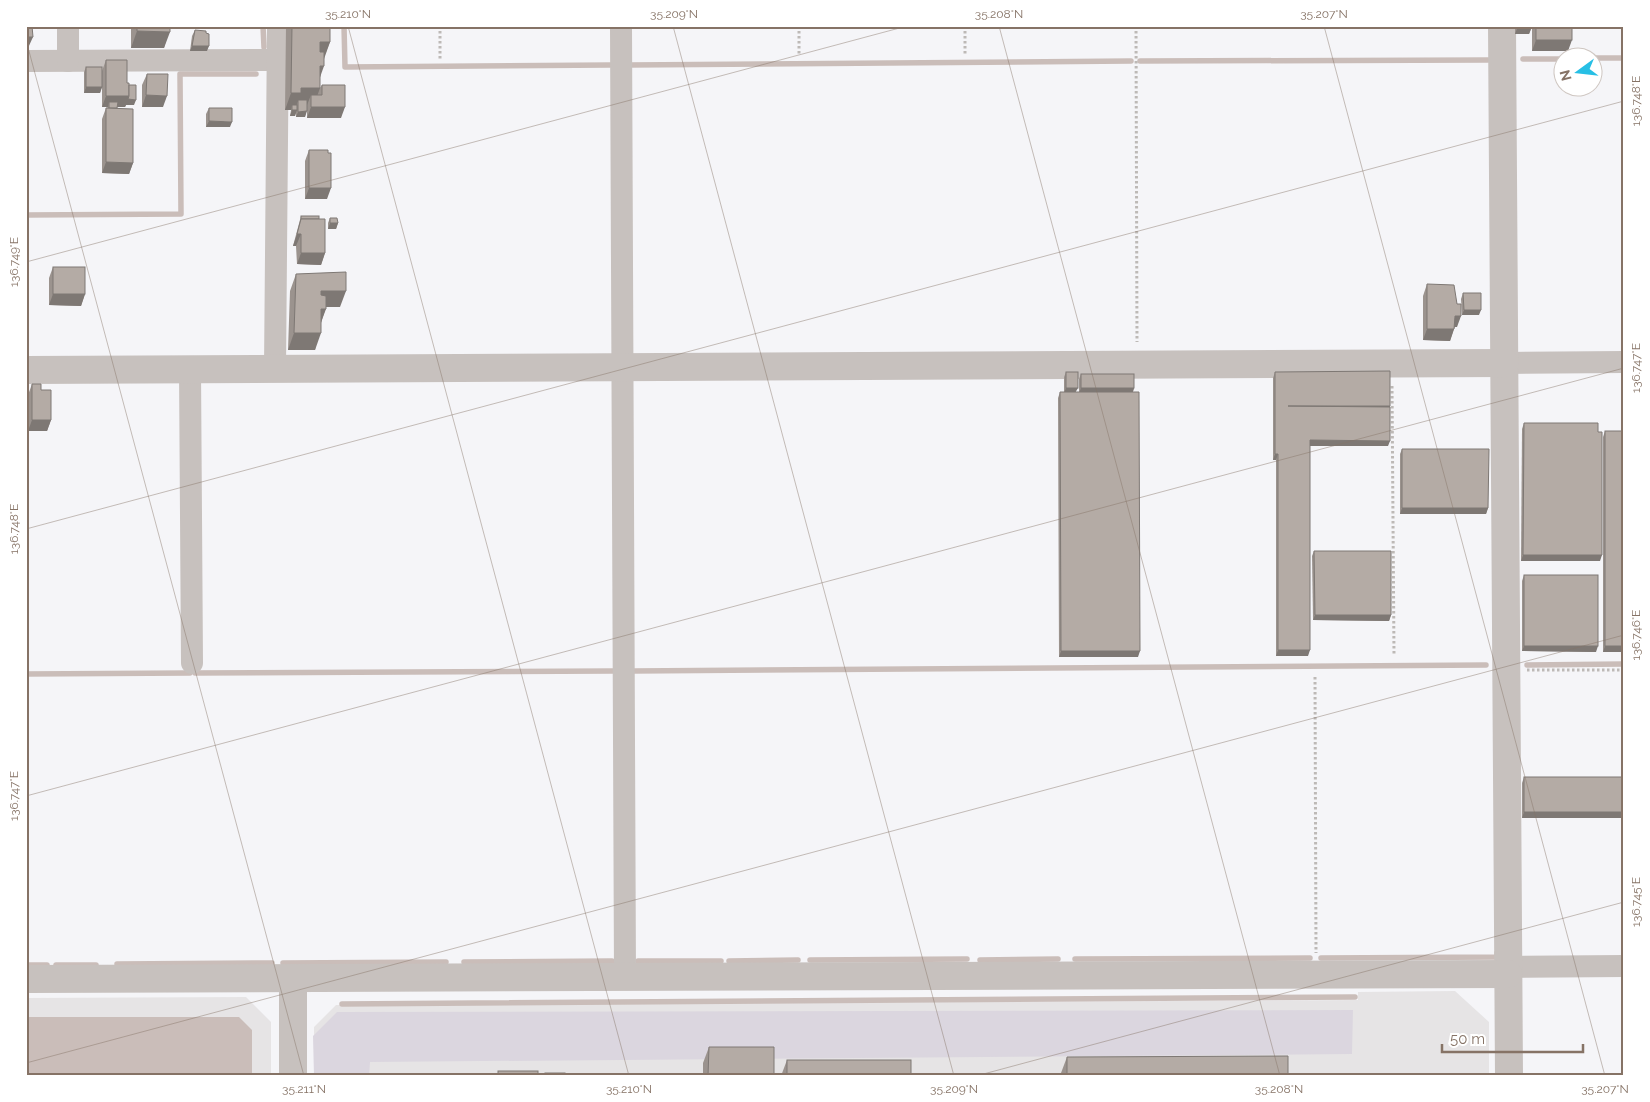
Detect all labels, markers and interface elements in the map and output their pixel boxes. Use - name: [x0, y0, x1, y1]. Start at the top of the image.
- text: 35.210°N: [325, 7, 371, 21]
- text: 35.209°N: [650, 7, 698, 21]
- text: 35.208°N: [975, 7, 1023, 21]
- text: 35.207°N: [1300, 7, 1348, 21]
- north arrow: [1552, 48, 1602, 98]
- text: N: [1556, 68, 1575, 83]
- text: 136.748°E: [1629, 76, 1643, 126]
- text: 136.749°E: [7, 237, 21, 287]
- text: 136.747°E: [1629, 343, 1643, 393]
- text: 136.748°E: [7, 504, 21, 554]
- text: 136.746°E: [1629, 610, 1643, 660]
- text: 136.747°E: [7, 771, 21, 821]
- text: 136.745°E: [1629, 877, 1643, 927]
- scale bar: [1442, 1022, 1584, 1054]
- text: 50 m: [1450, 1030, 1485, 1048]
- text: 35.211°N: [282, 1082, 326, 1096]
- text: 35.210°N: [606, 1082, 652, 1096]
- text: 35.209°N: [930, 1082, 978, 1096]
- text: 35.208°N: [1255, 1082, 1303, 1096]
- text: 35.207°N: [1581, 1082, 1629, 1096]

